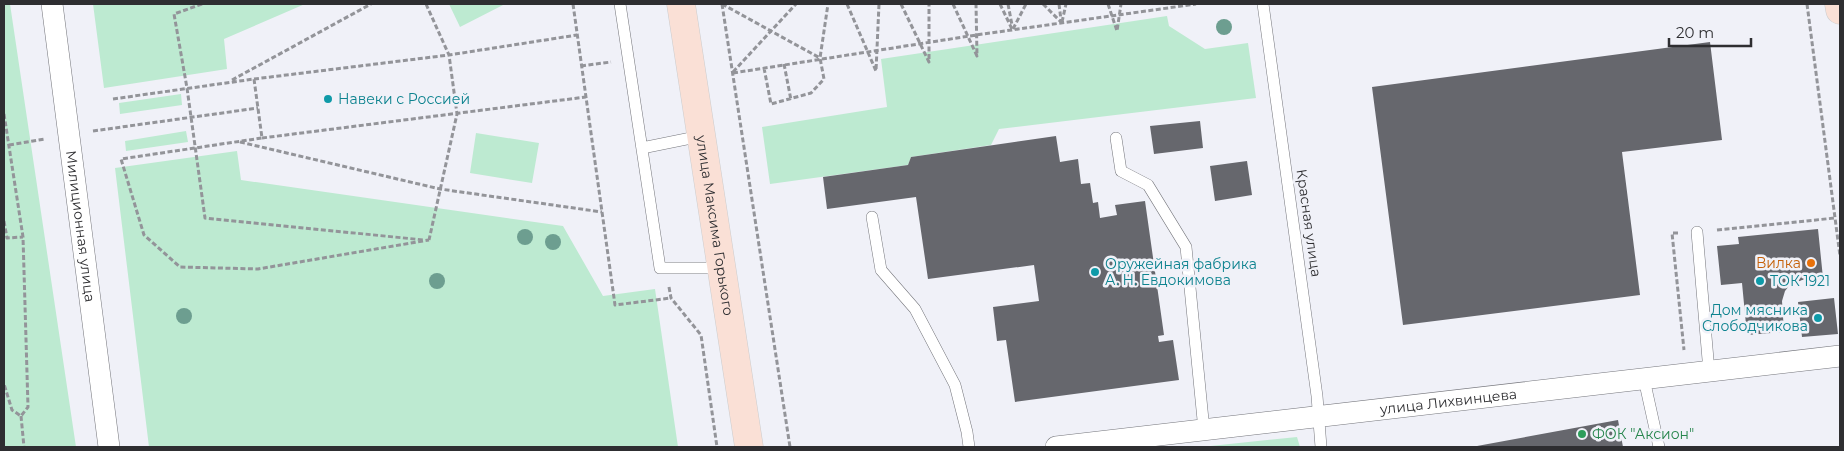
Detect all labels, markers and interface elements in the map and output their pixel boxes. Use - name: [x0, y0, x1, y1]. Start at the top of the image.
- scale bar: [1669, 15, 1752, 47]
- text: 20 m: [1676, 23, 1714, 42]
- place label: Навеки с Россией: [338, 90, 470, 108]
- marker: Навеки с Россией: [322, 93, 334, 105]
- street label: улица Максима Горького: [692, 133, 738, 317]
- street label: Милиционная улица: [62, 149, 99, 303]
- street label: Красная улица: [1293, 168, 1325, 278]
- place label: Вилка: [1756, 254, 1801, 272]
- place label: Оружейная фабрика А. Н. Евдокимова: [1105, 255, 1257, 289]
- marker: Вилка: [1805, 257, 1817, 269]
- marker: Оружейная фабрика А. Н. Евдокимова: [1089, 266, 1101, 278]
- place label: ТОК 1921: [1770, 272, 1830, 290]
- marker: ТОК 1921: [1754, 275, 1766, 287]
- place label: Дом мясника Слободчикова: [1702, 301, 1808, 335]
- marker: Дом мясника Слободчикова: [1812, 312, 1824, 324]
- street label: улица Лихвинцева: [1378, 385, 1518, 418]
- place label: ФОК "Аксион": [1592, 425, 1694, 443]
- marker: ФОК "Аксион": [1576, 428, 1588, 440]

